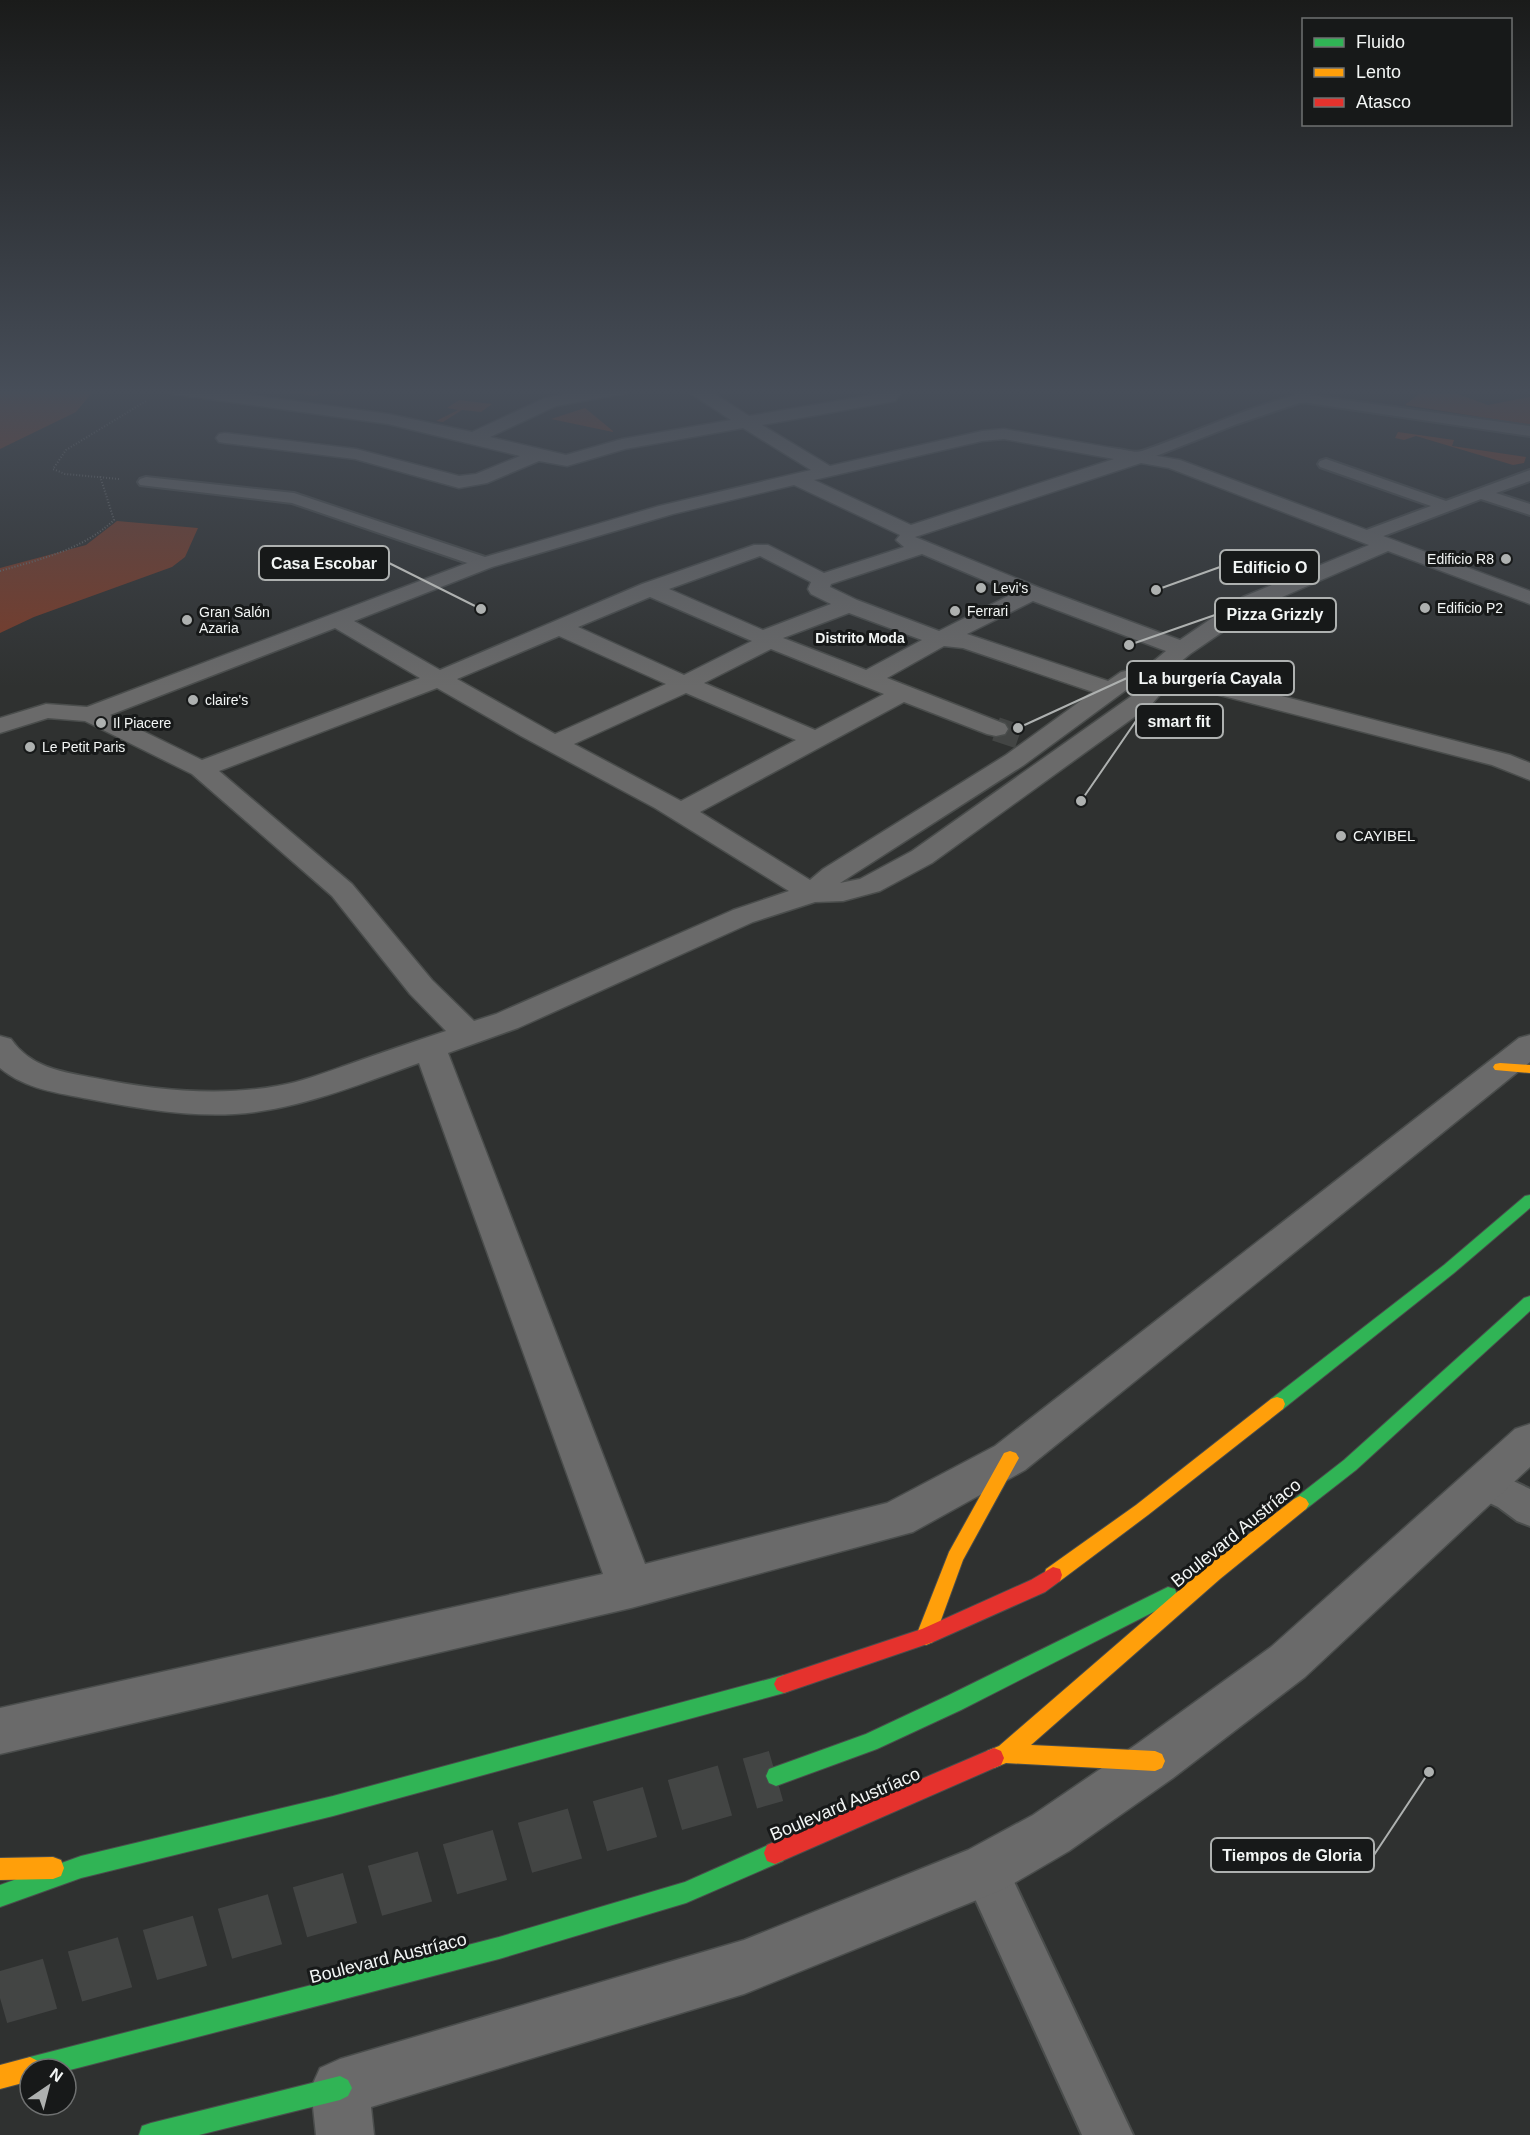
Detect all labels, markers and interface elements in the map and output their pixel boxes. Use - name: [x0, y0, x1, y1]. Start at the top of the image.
- legend: [1302, 18, 1512, 126]
- text: Fluido: [1356, 32, 1405, 52]
- text: Lento: [1356, 62, 1401, 82]
- text: Atasco: [1356, 92, 1411, 112]
- callout: Casa Escobar: [259, 546, 389, 580]
- callout: Edificio O: [1220, 550, 1319, 584]
- place label: Edificio R8: [1427, 551, 1494, 567]
- marker: Edificio R8: [1499, 552, 1513, 566]
- text: Casa Escobar: [271, 555, 377, 572]
- text: Edificio O: [1233, 559, 1307, 576]
- place label: Levi's: [993, 580, 1028, 596]
- marker: Levi's: [974, 581, 988, 595]
- callout: Pizza Grizzly: [1215, 598, 1336, 632]
- place label: Edificio P2: [1437, 600, 1503, 616]
- marker: Edificio P2: [1418, 601, 1432, 615]
- place label: Ferrari: [967, 603, 1008, 619]
- place label: Gran Salón Azaria: [199, 604, 270, 636]
- marker: Ferrari: [948, 604, 962, 618]
- text: Pizza Grizzly: [1227, 606, 1324, 623]
- marker: Gran Salón Azaria: [180, 613, 194, 627]
- district label: Distrito Moda: [815, 630, 905, 646]
- callout: La burgería Cayala: [1127, 661, 1294, 695]
- text: La burgería Cayala: [1138, 670, 1282, 687]
- place label: claire's: [205, 692, 248, 708]
- marker: claire's: [186, 693, 200, 707]
- callout: smart fit: [1136, 704, 1223, 738]
- text: smart fit: [1147, 713, 1211, 730]
- place label: Il Piacere: [113, 715, 172, 731]
- marker: Il Piacere: [94, 716, 108, 730]
- place label: Le Petit Paris: [42, 739, 125, 755]
- marker: Le Petit Paris: [23, 740, 37, 754]
- place label: CAYIBEL: [1353, 827, 1415, 844]
- marker: CAYIBEL: [1334, 829, 1348, 843]
- street label: Boulevard Austríaco: [1167, 1475, 1305, 1591]
- street label: Boulevard Austríaco: [767, 1763, 923, 1845]
- callout: Tiempos de Gloria: [1211, 1838, 1374, 1872]
- text: Tiempos de Gloria: [1222, 1847, 1362, 1864]
- street label: Boulevard Austríaco: [307, 1929, 469, 1987]
- north arrow: [18, 2057, 78, 2117]
- text: N: [47, 2065, 66, 2085]

